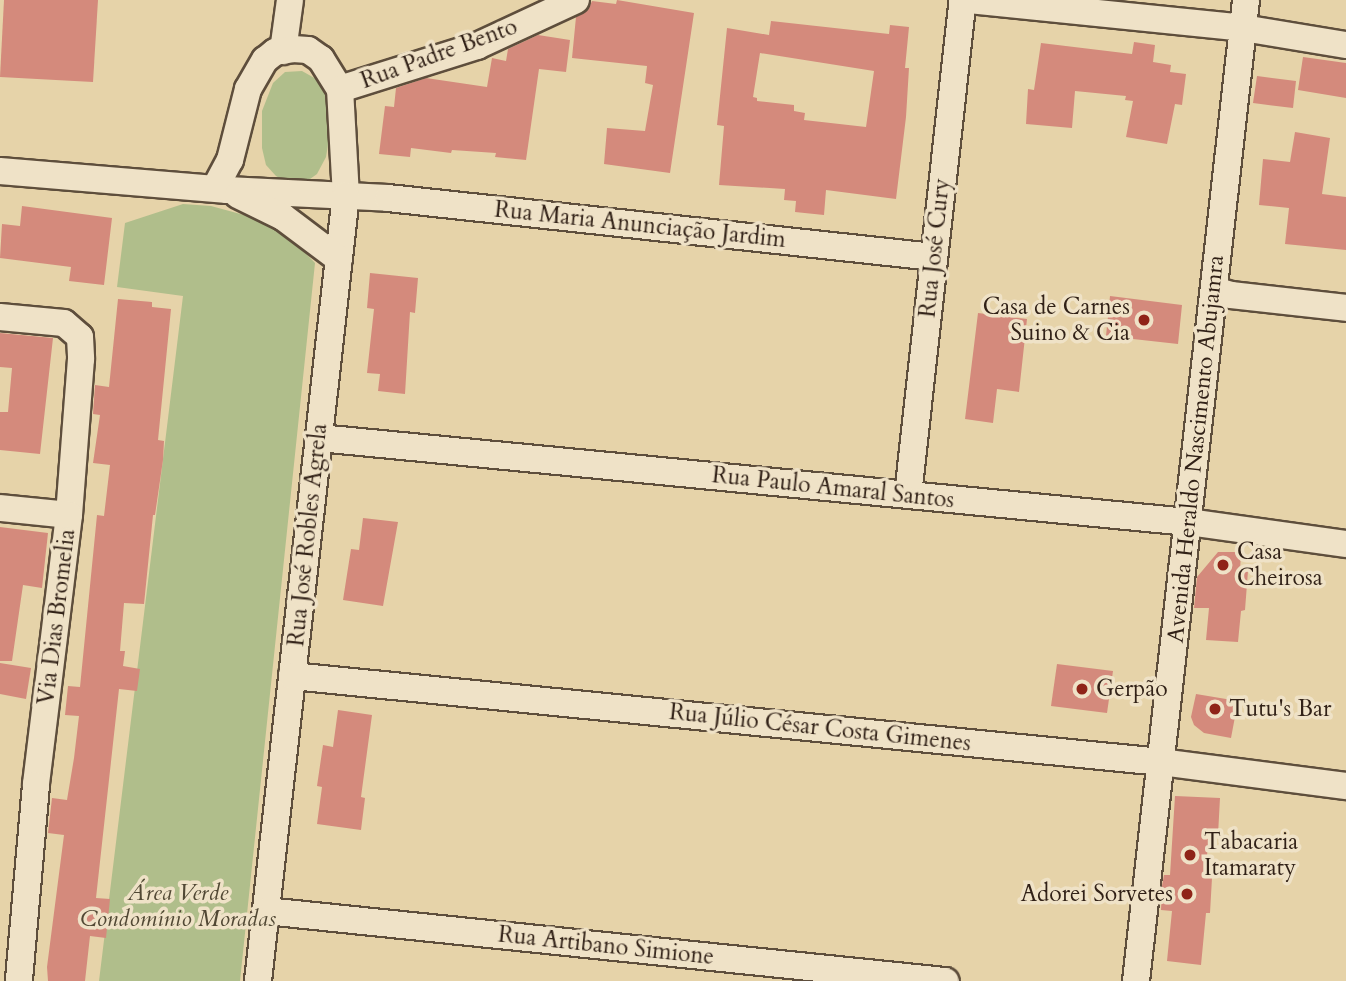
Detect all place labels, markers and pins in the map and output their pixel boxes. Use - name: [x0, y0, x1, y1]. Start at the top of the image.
- place label: Casa de Carnes Suino & Cia: [983, 293, 1130, 347]
- marker: Casa de Carnes Suino & Cia: [1136, 312, 1152, 328]
- place label: Casa Cheirosa: [1237, 538, 1323, 592]
- marker: Casa Cheirosa: [1215, 557, 1231, 573]
- place label: Gerpão: [1096, 675, 1168, 703]
- marker: Gerpão: [1074, 681, 1090, 697]
- place label: Tutu's Bar: [1229, 695, 1331, 723]
- marker: Tutu's Bar: [1207, 701, 1223, 717]
- place label: Tabacaria Itamaraty: [1204, 828, 1298, 882]
- marker: Tabacaria Itamaraty: [1182, 847, 1198, 863]
- place label: Adorei Sorvetes: [1021, 880, 1173, 908]
- marker: Adorei Sorvetes: [1179, 886, 1195, 902]

